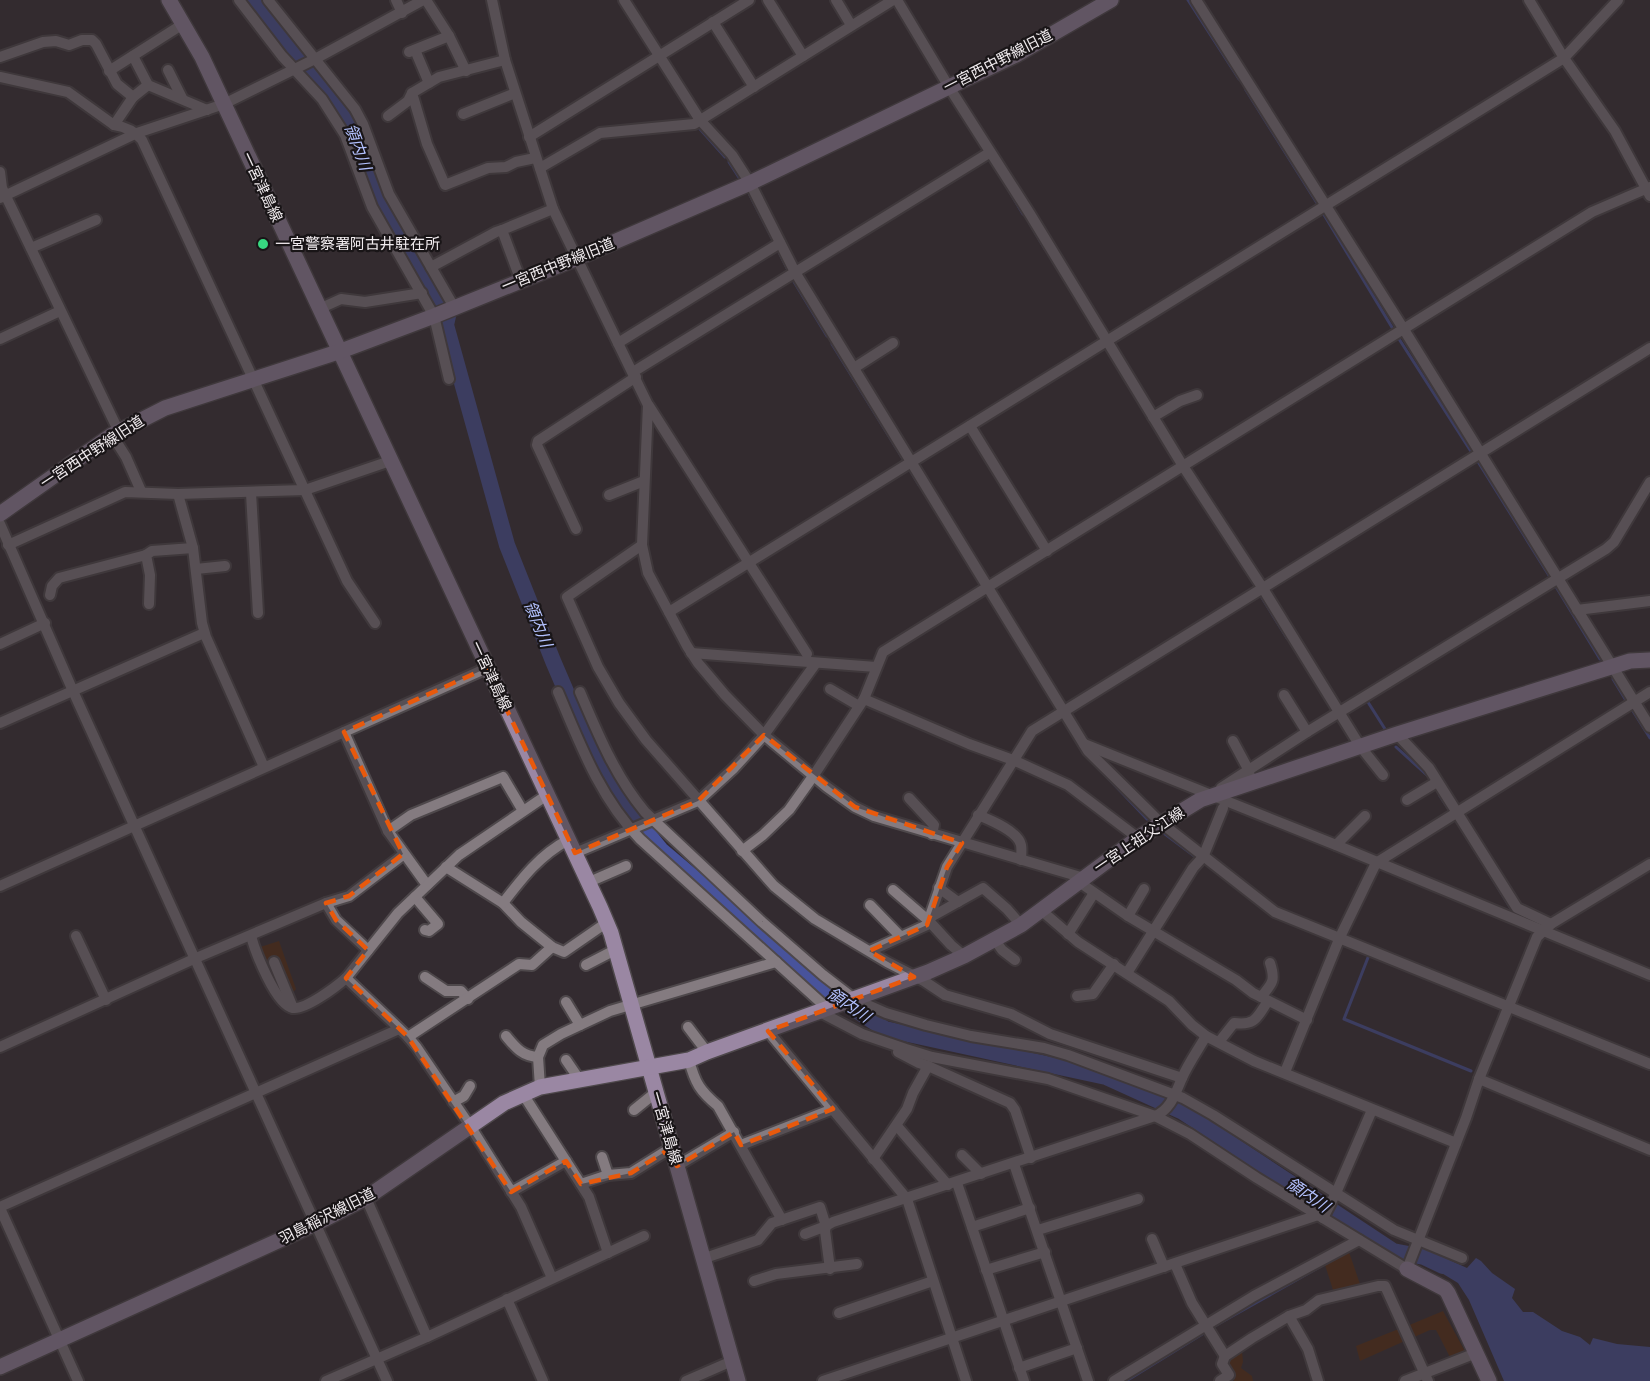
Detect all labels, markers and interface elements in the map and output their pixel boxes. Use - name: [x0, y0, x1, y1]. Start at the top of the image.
- street label: 一宮西中野線旧道: [940, 26, 1056, 96]
- water label: 領内川: [341, 121, 376, 175]
- street label: 一宮津島線: [238, 149, 286, 225]
- street label: 一宮西中野線旧道: [499, 234, 617, 296]
- place label: 一宮警察署阿古井駐在所: [275, 235, 440, 253]
- marker: 一宮警察署阿古井駐在所: [256, 237, 270, 251]
- street label: 一宮西中野線旧道: [37, 412, 147, 492]
- water label: 領内川: [520, 598, 557, 652]
- street label: 一宮津島線: [467, 638, 515, 714]
- street label: 一宮上祖父江線: [1090, 803, 1188, 877]
- water label: 領内川: [824, 984, 876, 1027]
- street label: 一宮津島線: [647, 1089, 685, 1167]
- water label: 領内川: [1283, 1174, 1335, 1217]
- street label: 羽島稲沢線旧道: [276, 1184, 378, 1248]

